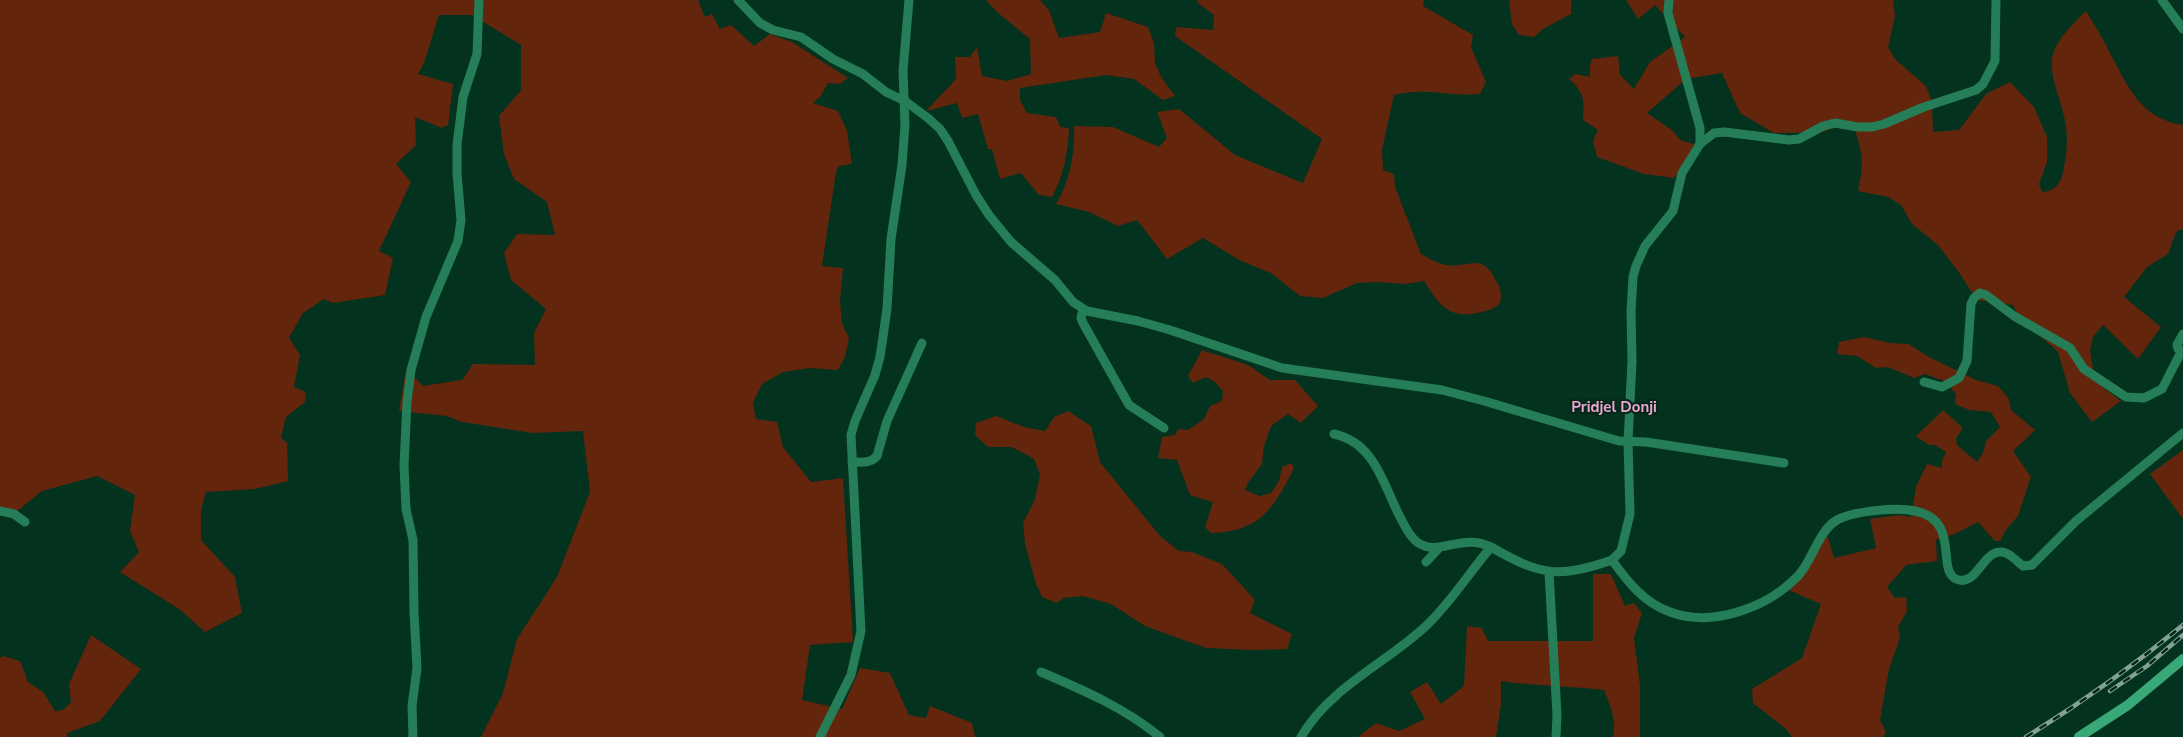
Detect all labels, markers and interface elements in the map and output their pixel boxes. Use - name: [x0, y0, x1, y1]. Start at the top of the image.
- district label: Pridjel Donji: [1571, 397, 1657, 417]

